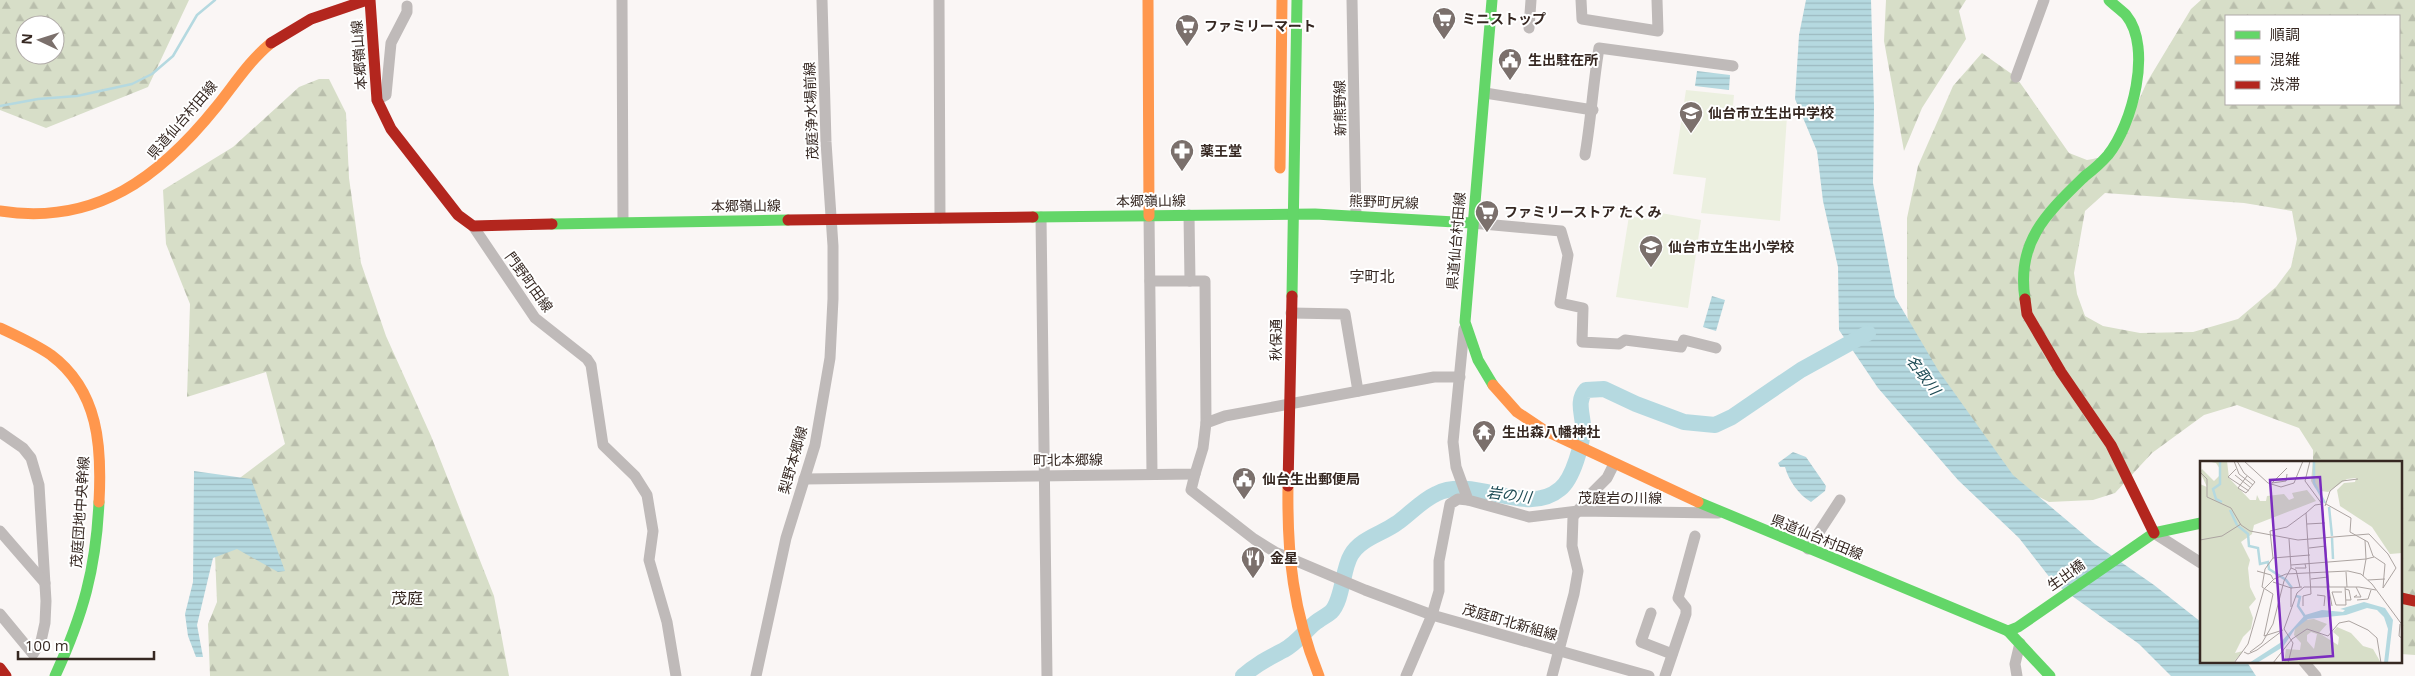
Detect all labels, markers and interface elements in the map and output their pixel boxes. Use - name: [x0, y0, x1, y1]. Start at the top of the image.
- supermarket icon: ミニストップ: [1431, 6, 1457, 40]
- place label: ミニストップ: [1462, 9, 1546, 28]
- supermarket icon: ファミリーマート: [1174, 13, 1200, 47]
- north arrow: [15, 15, 65, 65]
- legend: [2225, 15, 2400, 105]
- place label: ファミリーマート: [1204, 16, 1316, 35]
- street label: 本郷嶺山線: [347, 19, 370, 91]
- text: 順調: [2270, 24, 2300, 44]
- text: N: [17, 33, 36, 45]
- public building icon: 生出駐在所: [1497, 47, 1523, 81]
- text: 混雑: [2270, 49, 2300, 69]
- place label: 生出駐在所: [1528, 50, 1598, 69]
- street label: 茂庭浄水場前線: [799, 62, 822, 160]
- text: 渋滞: [2270, 74, 2300, 94]
- street label: 県道仙台村田線: [142, 76, 221, 163]
- street label: 新熊野線: [1330, 80, 1349, 136]
- school or university icon: 仙台市立生出中学校: [1678, 100, 1704, 134]
- place label: 仙台市立生出中学校: [1708, 103, 1834, 122]
- pharmacy icon: 薬王堂: [1169, 138, 1195, 172]
- place label: 薬王堂: [1200, 141, 1242, 160]
- street label: 本郷嶺山線: [1116, 190, 1186, 211]
- street label: 熊野町尻線: [1349, 191, 1419, 212]
- street label: 県道仙台村田線: [1442, 191, 1469, 291]
- street label: 本郷嶺山線: [711, 195, 781, 216]
- supermarket icon: ファミリーストア たくみ: [1474, 199, 1500, 233]
- place label: ファミリーストア たくみ: [1504, 202, 1662, 221]
- school or university icon: 仙台市立生出小学校: [1638, 234, 1664, 268]
- place label: 仙台市立生出小学校: [1668, 237, 1794, 256]
- street label: 門野町田線: [501, 248, 558, 316]
- district label: 字町北: [1349, 266, 1395, 286]
- street label: 秋保通: [1266, 319, 1285, 361]
- water label: 名取川: [1902, 350, 1947, 400]
- temple icon: 生出森八幡神社: [1471, 419, 1497, 453]
- place label: 生出森八幡神社: [1502, 422, 1600, 441]
- street label: 梨野本郷線: [774, 424, 811, 496]
- street label: 町北本郷線: [1033, 449, 1103, 470]
- street label: 茂庭団地中央幹線: [66, 455, 93, 568]
- inset map: [2200, 461, 2402, 664]
- public building icon: 仙台生出郵便局: [1231, 466, 1257, 500]
- place label: 仙台生出郵便局: [1262, 469, 1360, 488]
- water label: 岩の川: [1486, 481, 1535, 507]
- street label: 茂庭岩の川線: [1578, 488, 1662, 507]
- street label: 県道仙台村田線: [1768, 509, 1866, 564]
- restaurant icon: 金星: [1240, 545, 1266, 579]
- place label: 金星: [1270, 548, 1298, 567]
- street label: 生出橋: [2043, 555, 2088, 594]
- district label: 茂庭: [391, 587, 423, 609]
- street label: 茂庭町北新組線: [1460, 599, 1560, 644]
- scale bar: [18, 628, 154, 660]
- text: 100 m: [25, 635, 69, 655]

